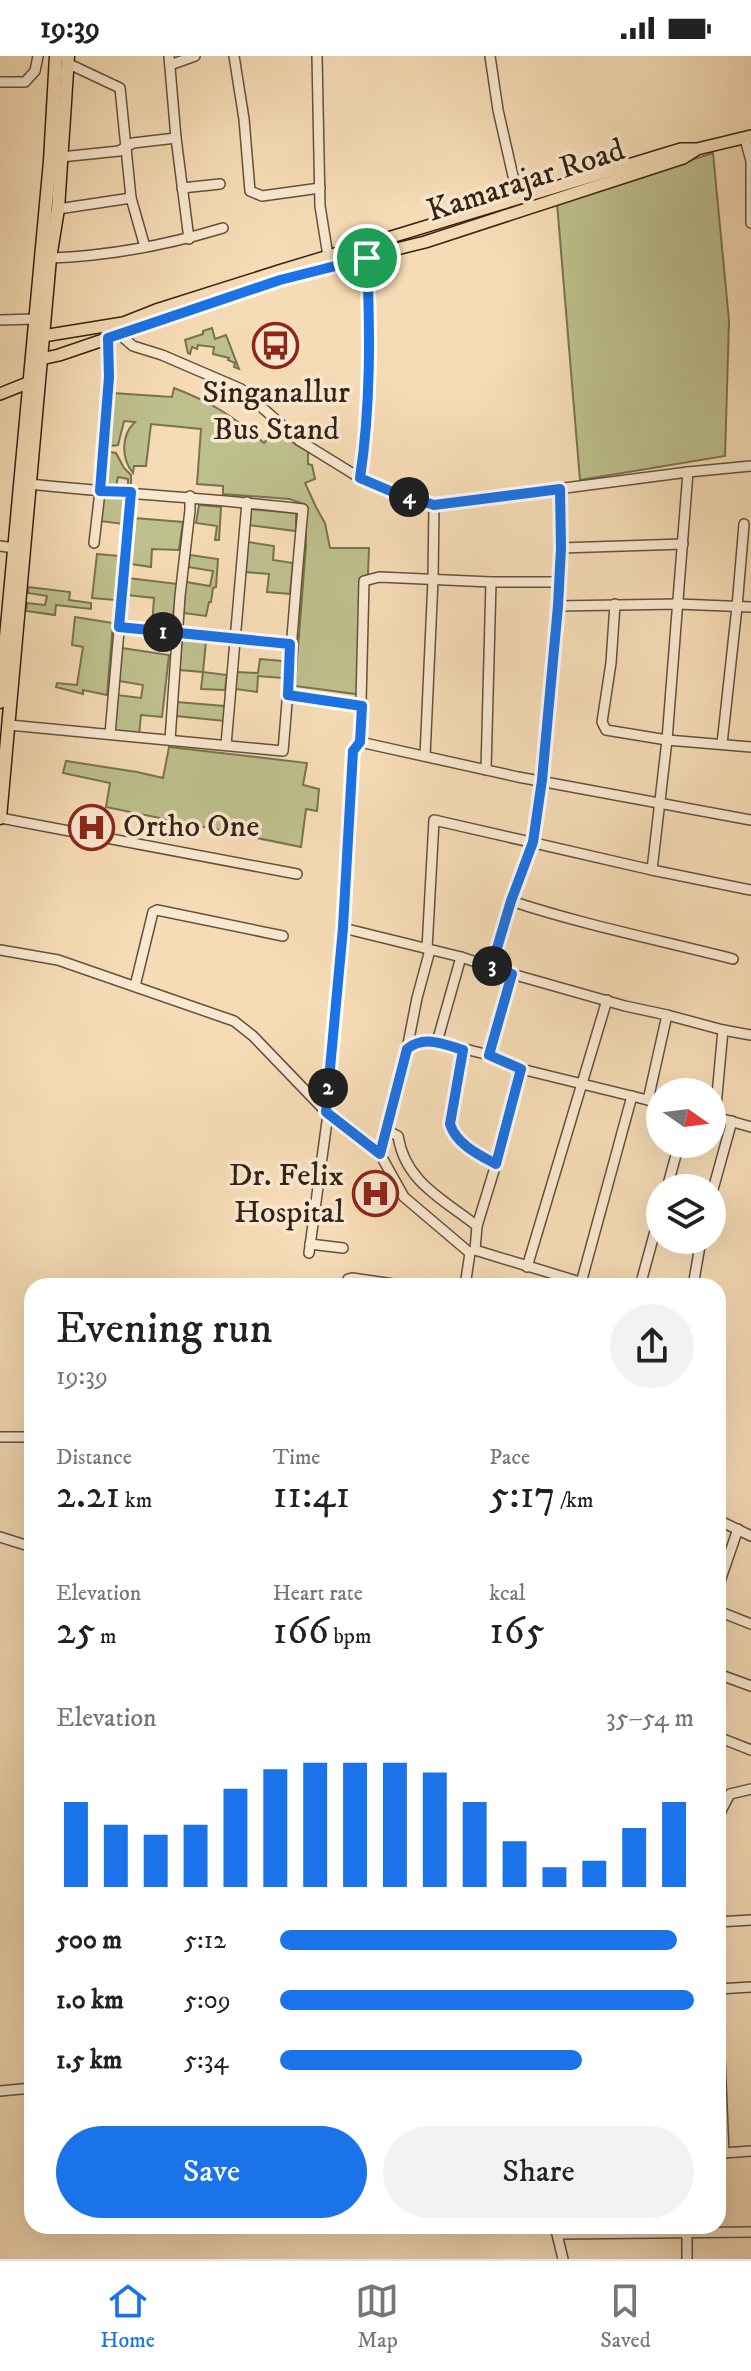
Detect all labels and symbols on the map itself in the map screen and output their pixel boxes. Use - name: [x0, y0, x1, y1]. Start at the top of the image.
- street label: Kamarajar Road: [422, 130, 630, 232]
- pin: [333, 224, 401, 292]
- bus stop icon: Singanallur Bus Stand: [252, 322, 300, 370]
- place label: Singanallur Bus Stand: [202, 373, 350, 450]
- pin: 4: [389, 477, 429, 517]
- pin: 1: [143, 612, 183, 652]
- hospital icon: Ortho One: [68, 803, 116, 851]
- place label: Ortho One: [123, 807, 259, 847]
- pin: 3: [472, 946, 512, 986]
- pin: 2: [308, 1068, 348, 1108]
- north arrow: [646, 1078, 726, 1158]
- place label: Dr. Felix Hospital: [229, 1156, 344, 1233]
- hospital icon: Dr. Felix Hospital: [351, 1170, 399, 1218]

